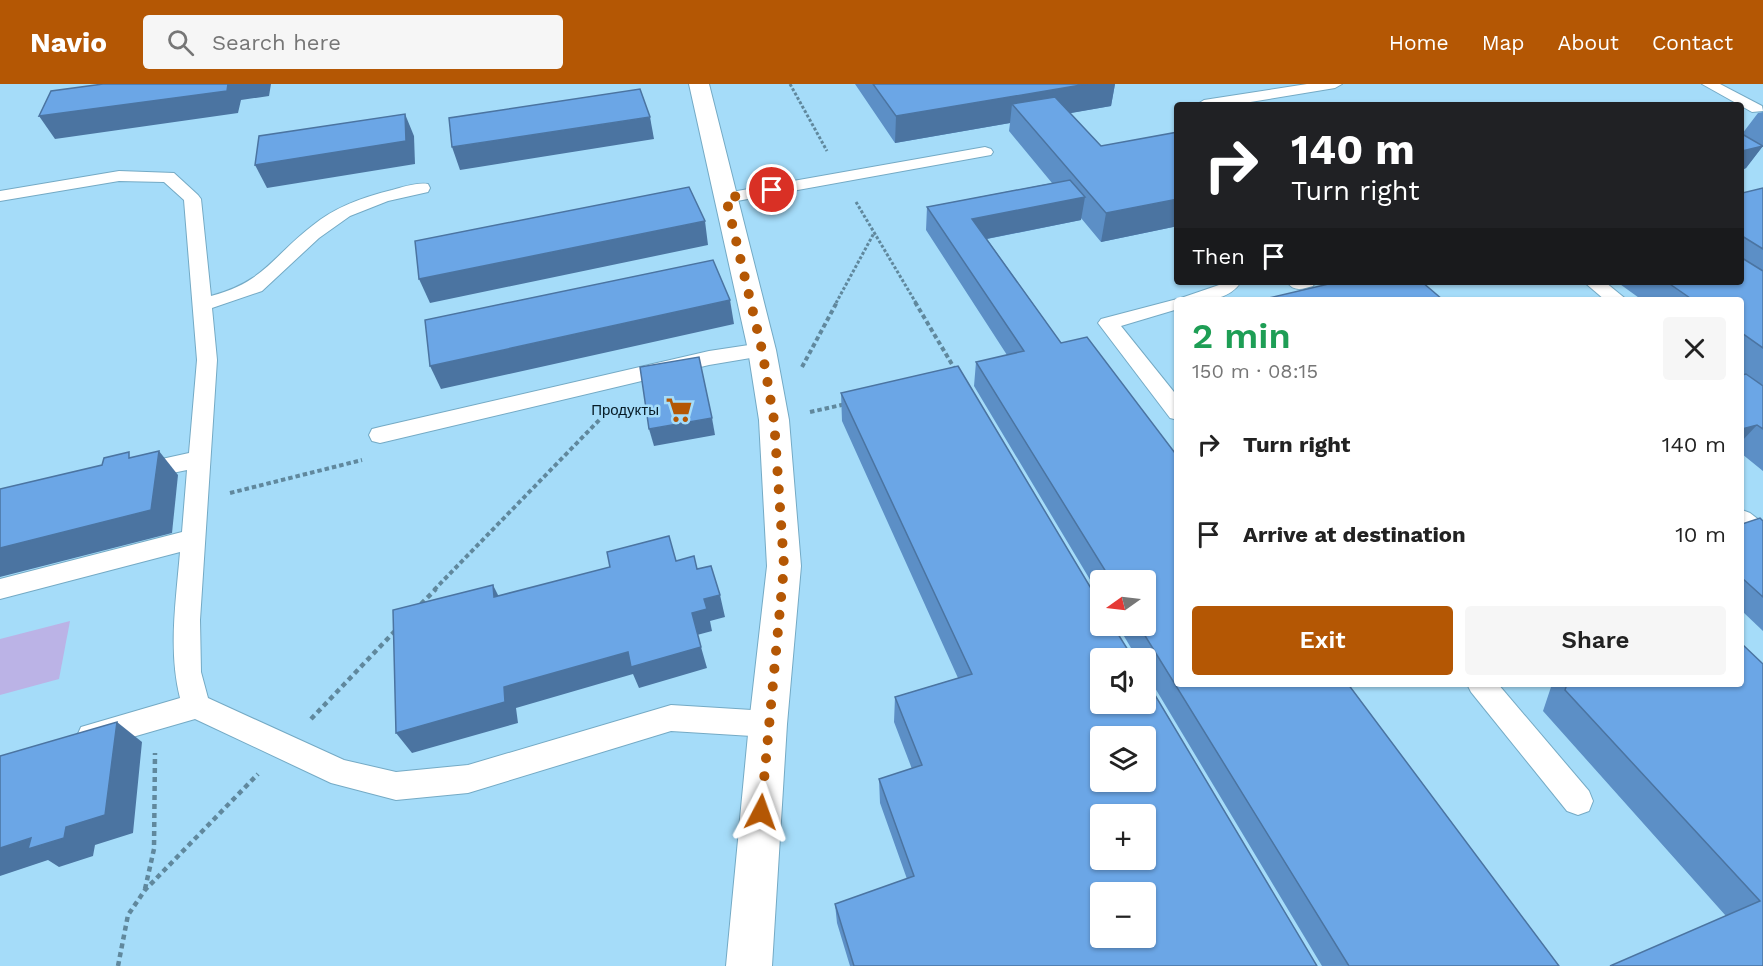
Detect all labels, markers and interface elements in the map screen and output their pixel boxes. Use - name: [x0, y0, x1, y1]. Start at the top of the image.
- search box: [143, 15, 563, 69]
- text: Navio: [30, 26, 107, 59]
- icon: search: [164, 26, 197, 59]
- text: Search here: [212, 30, 341, 55]
- text: Home: [1389, 30, 1449, 55]
- text: Map: [1482, 30, 1525, 55]
- text: About: [1558, 30, 1619, 55]
- text: Contact: [1652, 30, 1733, 55]
- text: 140 m: [1291, 125, 1415, 174]
- icon: right: [1192, 126, 1270, 204]
- pin: [746, 164, 797, 215]
- icon: arrive: [755, 173, 788, 206]
- text: Turn right: [1291, 175, 1420, 207]
- icon: arrive: [1257, 240, 1290, 273]
- text: Then: [1192, 244, 1245, 269]
- text: 2 min: [1192, 315, 1291, 357]
- button: close: [1663, 317, 1726, 380]
- text: 150 m · 08:15: [1192, 359, 1318, 383]
- supermarket icon: Продукты: [664, 395, 694, 425]
- place label: Продукты: [591, 401, 659, 419]
- icon: right: [1192, 428, 1225, 461]
- text: Turn right: [1243, 432, 1350, 457]
- text: 140 m: [1662, 432, 1726, 457]
- icon: arrive: [1192, 518, 1225, 551]
- text: Arrive at destination: [1243, 522, 1466, 547]
- text: 10 m: [1675, 522, 1726, 547]
- north arrow: [1090, 570, 1156, 636]
- map controls: [1090, 570, 1156, 948]
- button: Exit: [1192, 606, 1453, 675]
- button: Share: [1465, 606, 1726, 675]
- button: sound: [1090, 648, 1156, 714]
- button: layers: [1090, 726, 1156, 792]
- position arrow: [729, 780, 793, 844]
- button: +: [1090, 804, 1156, 870]
- button: −: [1090, 882, 1156, 948]

